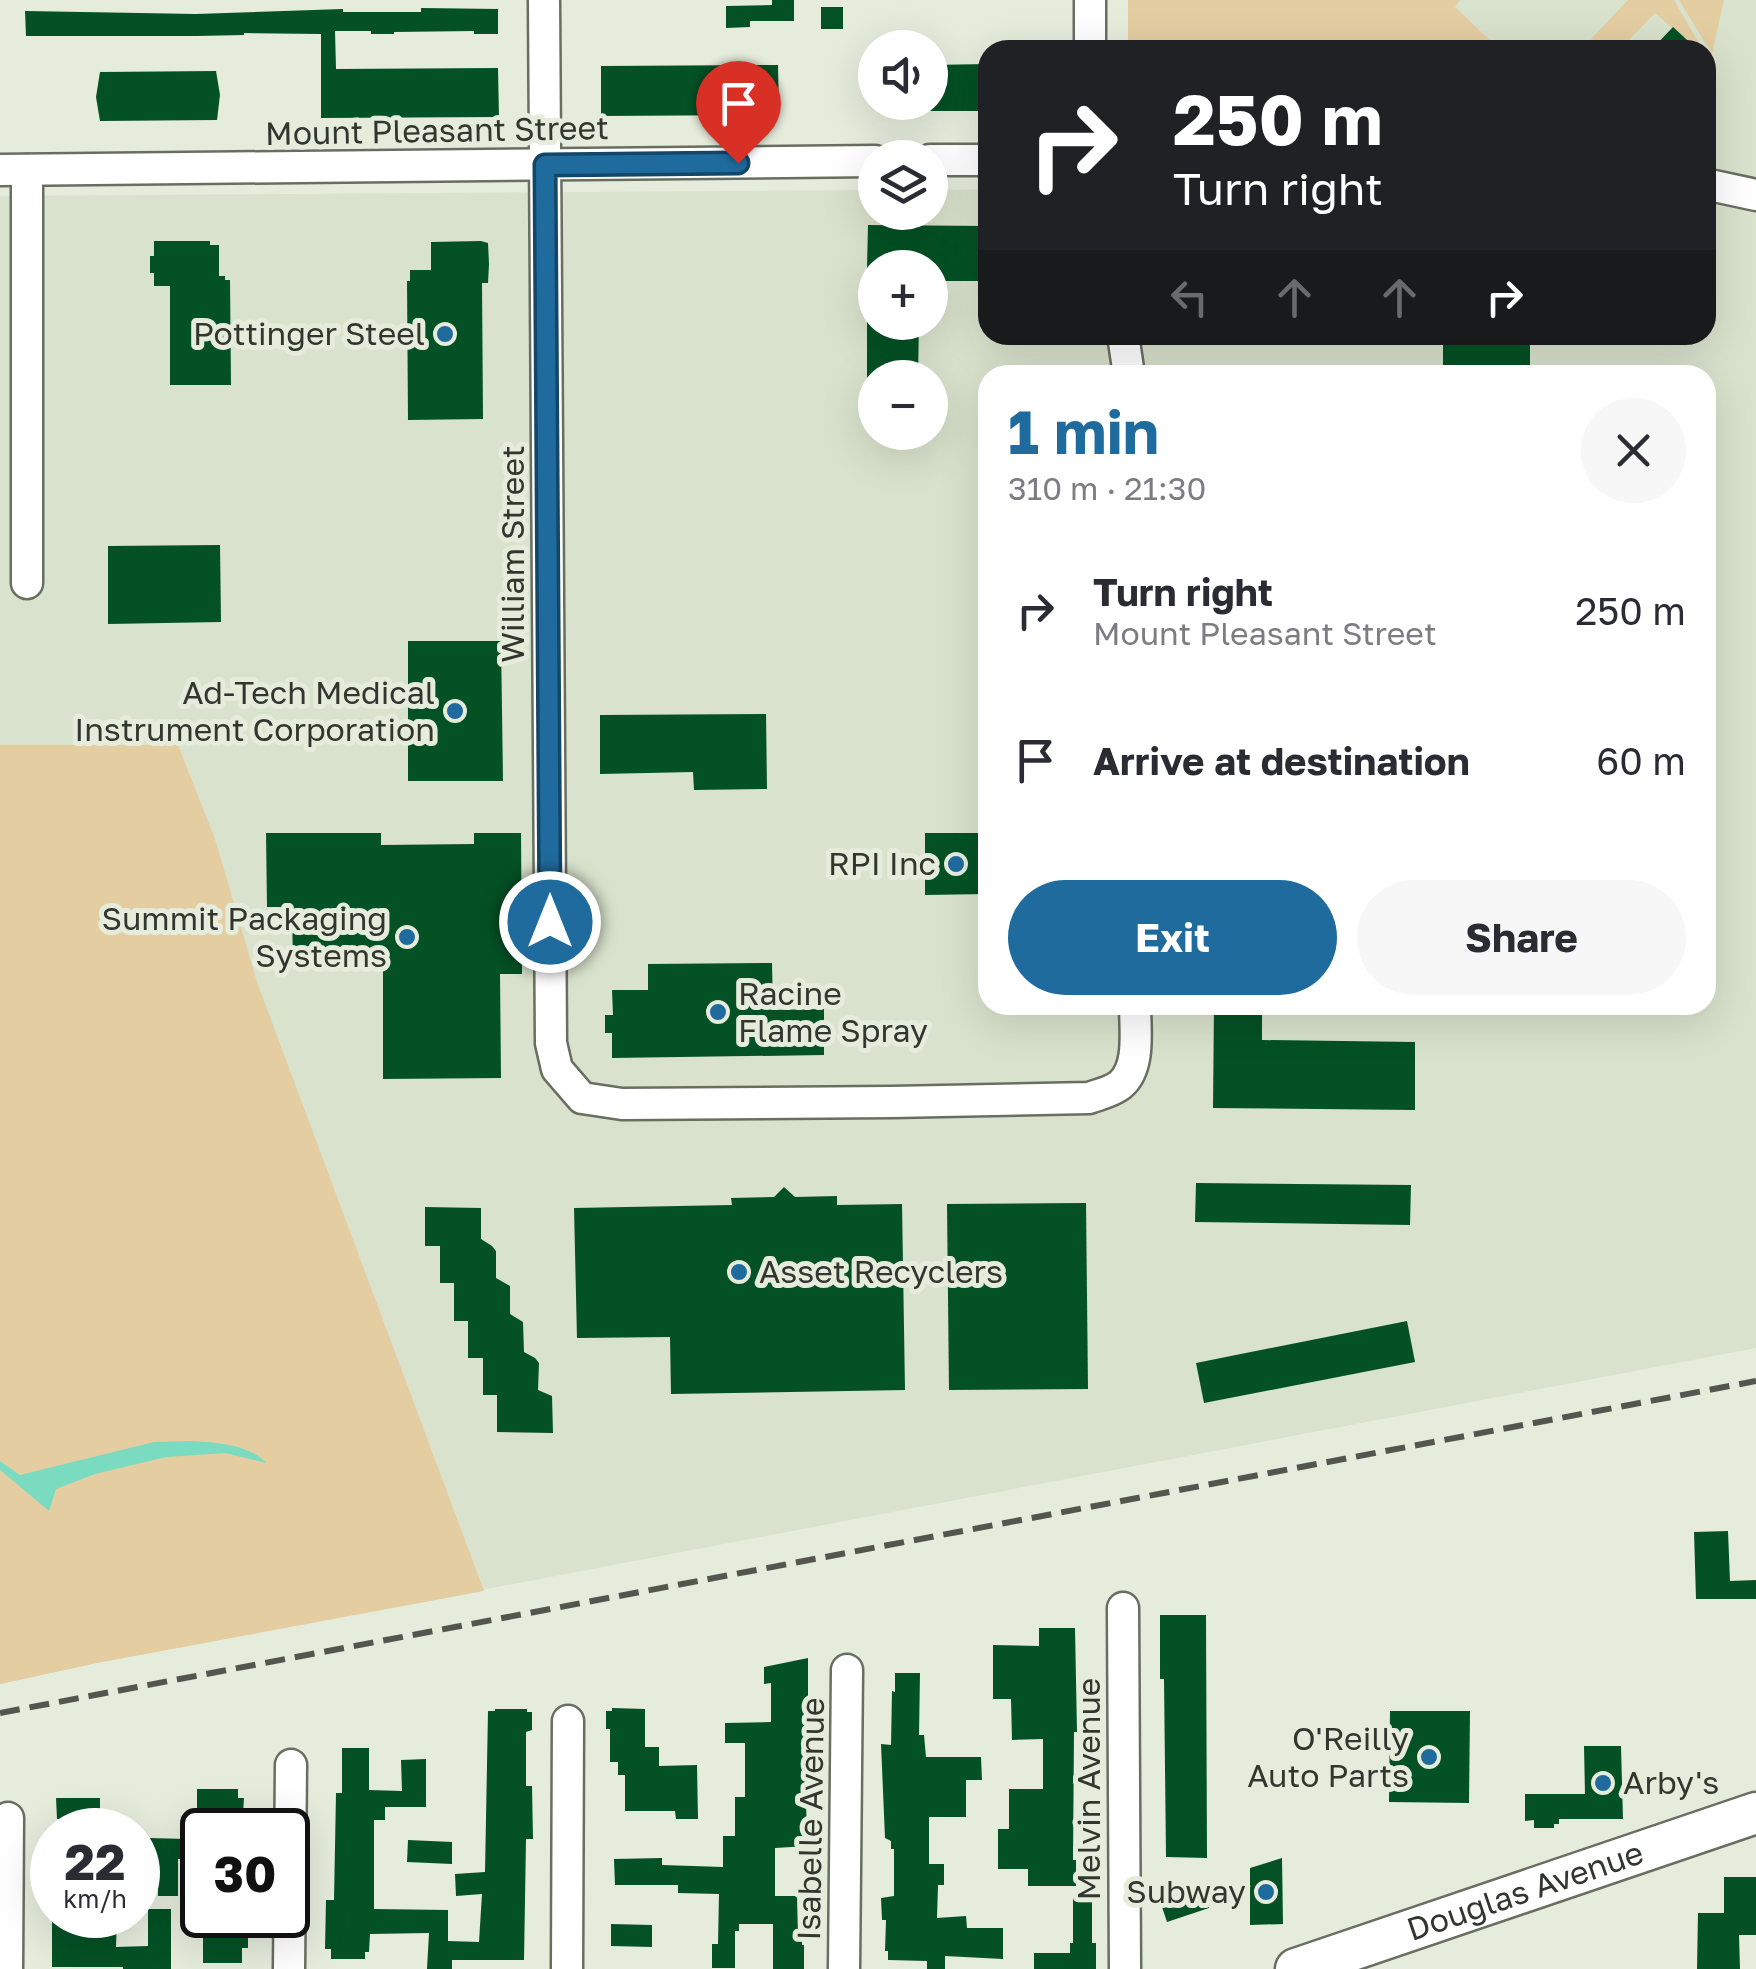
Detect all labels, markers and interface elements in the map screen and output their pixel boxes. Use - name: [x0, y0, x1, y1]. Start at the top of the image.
- map controls: [858, 30, 948, 450]
- button: sound: [858, 30, 948, 120]
- pin: [696, 61, 781, 164]
- icon: arrive: [711, 76, 766, 131]
- text: 250 m: [1173, 76, 1383, 160]
- icon: right: [1008, 80, 1138, 210]
- street label: Mount Pleasant Street: [265, 108, 609, 152]
- button: layers: [858, 140, 948, 230]
- text: Turn right: [1173, 161, 1383, 215]
- button: +: [858, 250, 948, 340]
- icon: left: [1162, 270, 1217, 325]
- icon: ahead: [1267, 270, 1322, 325]
- icon: ahead: [1372, 270, 1427, 325]
- icon: right: [1477, 270, 1532, 325]
- place label: Pottinger Steel: [193, 314, 425, 352]
- marker: Pottinger Steel: [434, 323, 456, 345]
- button: −: [858, 360, 948, 450]
- text: 1 min: [1008, 395, 1159, 467]
- button: close: [1581, 398, 1686, 503]
- street label: William Street: [493, 445, 531, 663]
- text: 310 m · 21:30: [1008, 469, 1206, 507]
- text: Turn right: [1093, 569, 1273, 614]
- icon: right: [1008, 583, 1063, 638]
- text: 250 m: [1575, 588, 1686, 633]
- text: Mount Pleasant Street: [1093, 614, 1437, 652]
- place label: Ad-Tech Medical Instrument Corporation: [74, 673, 435, 748]
- marker: Ad-Tech Medical Instrument Corporation: [444, 700, 466, 722]
- icon: arrive: [1008, 733, 1063, 788]
- text: Arrive at destination: [1093, 738, 1470, 783]
- text: 60 m: [1596, 738, 1686, 783]
- place label: RPI Inc: [828, 844, 936, 882]
- marker: RPI Inc: [945, 853, 967, 875]
- position arrow: [498, 870, 602, 974]
- button: Exit: [1008, 880, 1337, 995]
- button: Share: [1357, 880, 1686, 995]
- place label: Summit Packaging Systems: [102, 899, 387, 974]
- marker: Summit Packaging Systems: [396, 926, 418, 948]
- place label: Racine Flame Spray: [738, 974, 928, 1049]
- marker: Racine Flame Spray: [707, 1001, 729, 1023]
- place label: Asset Recyclers: [759, 1252, 1003, 1290]
- marker: Asset Recyclers: [728, 1261, 750, 1283]
- street label: Melvin Avenue: [1069, 1678, 1107, 1900]
- street label: Isabelle Avenue: [789, 1697, 831, 1941]
- place label: O'Reilly Auto Parts: [1247, 1719, 1409, 1794]
- marker: O'Reilly Auto Parts: [1418, 1746, 1440, 1768]
- place label: Arby's: [1623, 1763, 1719, 1801]
- marker: Arby's: [1592, 1772, 1614, 1794]
- speed limit sign: 30: [180, 1808, 310, 1938]
- text: 22: [64, 1831, 125, 1891]
- street label: Douglas Avenue: [1402, 1833, 1648, 1948]
- place label: Subway: [1126, 1872, 1246, 1910]
- marker: Subway: [1255, 1881, 1277, 1903]
- text: km/h: [63, 1883, 127, 1914]

